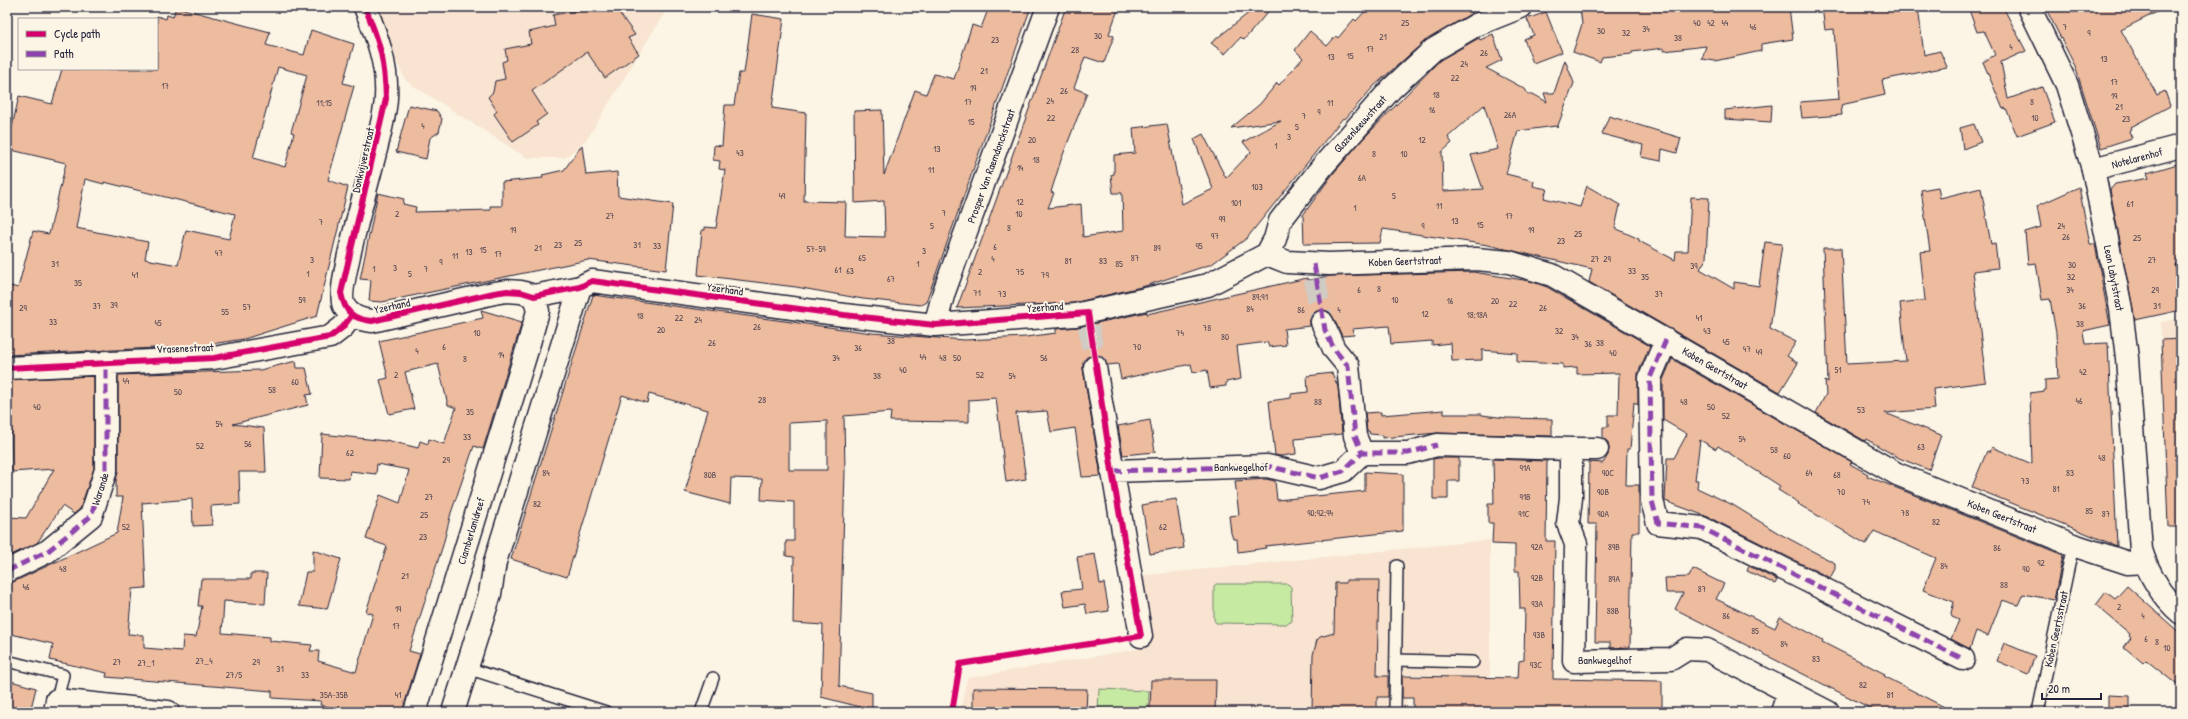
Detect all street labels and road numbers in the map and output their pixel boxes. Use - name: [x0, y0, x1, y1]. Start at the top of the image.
- street label: Glazenleeuwstraat: [1331, 92, 1390, 156]
- street label: Prosper Van Raemdonckstraat: [964, 107, 1018, 225]
- street label: Donkvijverstraat: [349, 126, 377, 194]
- street label: Notelarenhof: [2110, 144, 2164, 172]
- street label: Leon Labytstraat: [2101, 244, 2127, 312]
- street label: Koben Geertstraat: [1368, 253, 1442, 269]
- street label: Yzerhand: [706, 280, 745, 299]
- street label: Yzerhand: [373, 295, 412, 317]
- street label: Yzerhand: [1026, 299, 1064, 315]
- street label: Vrasenestraat: [156, 340, 214, 356]
- street label: Koben Geertstraat: [1680, 344, 1750, 392]
- street label: Bankwegelhof: [1214, 460, 1268, 474]
- street label: Warande: [88, 470, 112, 507]
- street label: Ciamberlanidreef: [454, 496, 488, 566]
- street label: Koben Geertstraat: [1965, 496, 2039, 536]
- street label: Koben Geertsstraat: [2041, 589, 2071, 668]
- street label: Bankwegelhof: [1578, 653, 1632, 667]

